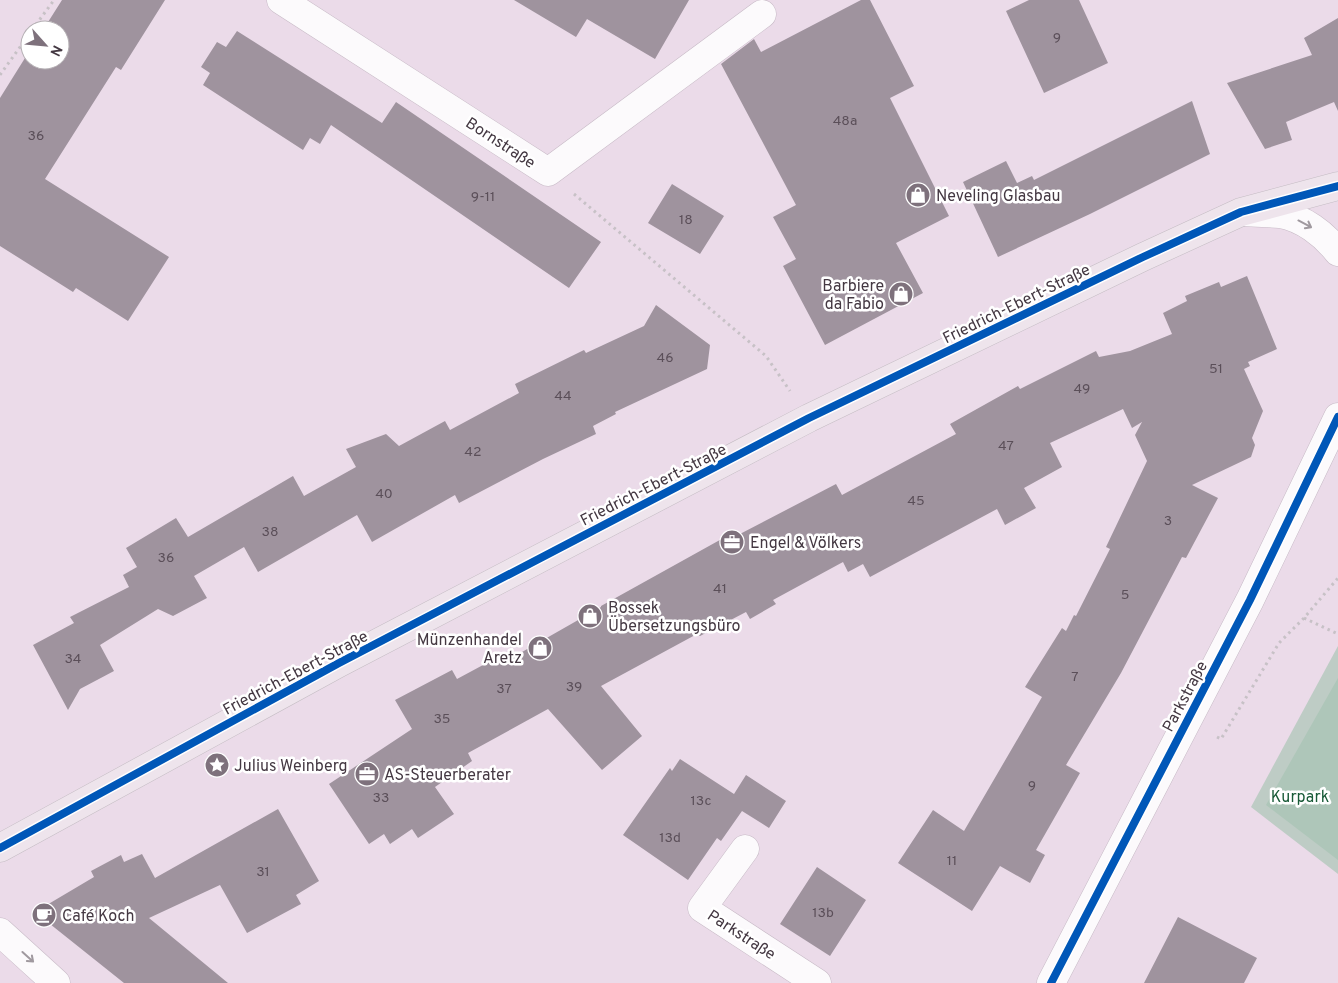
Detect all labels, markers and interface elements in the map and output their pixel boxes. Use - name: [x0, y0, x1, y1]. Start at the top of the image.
- north arrow: [20, 20, 70, 70]
- house number: 9: [1053, 30, 1061, 47]
- text: N: [45, 42, 65, 59]
- house number: 48a: [833, 113, 857, 130]
- street label: Bornstraße: [461, 114, 539, 174]
- house number: 36: [28, 128, 44, 145]
- shop icon: Neveling Glasbau: [905, 182, 931, 208]
- place label: Neveling Glasbau: [936, 187, 1060, 207]
- house number: 9-11: [471, 189, 495, 206]
- house number: 18: [679, 212, 693, 229]
- one-way arrow: [1297, 219, 1312, 229]
- street label: Friedrich-Ebert-Straße: [940, 260, 1094, 349]
- place label: Barbiere da Fabio: [822, 277, 884, 315]
- shop icon: Barbiere da Fabio: [888, 281, 914, 307]
- house number: 46: [656, 350, 674, 367]
- house number: 51: [1209, 361, 1223, 378]
- house number: 49: [1074, 381, 1090, 398]
- house number: 44: [554, 388, 572, 405]
- house number: 47: [998, 438, 1014, 455]
- street label: Friedrich-Ebert-Straße: [577, 440, 730, 531]
- house number: 42: [464, 444, 482, 461]
- house number: 40: [375, 486, 393, 503]
- house number: 45: [907, 493, 925, 510]
- house number: 3: [1164, 513, 1172, 530]
- house number: 38: [262, 524, 278, 541]
- office icon: Engel & Völkers: [719, 529, 745, 555]
- place label: Engel & Völkers: [750, 534, 861, 554]
- house number: 36: [158, 550, 174, 567]
- house number: 41: [713, 581, 727, 598]
- house number: 5: [1121, 587, 1129, 604]
- place label: Bossek Übersetzungsbüro: [608, 599, 741, 637]
- shop icon: Bossek Übersetzungsbüro: [577, 603, 603, 629]
- street label: Friedrich-Ebert-Straße: [220, 627, 372, 721]
- place label: Münzenhandel Aretz: [417, 631, 522, 669]
- shop icon: Münzenhandel Aretz: [527, 635, 553, 661]
- house number: 34: [64, 651, 82, 668]
- street label: Parkstraße: [1159, 658, 1213, 736]
- house number: 7: [1071, 669, 1079, 686]
- house number: 39: [566, 679, 582, 696]
- house number: 37: [496, 681, 512, 698]
- house number: 35: [433, 711, 451, 728]
- place icon: Julius Weinberg: [204, 752, 230, 778]
- place label: Julius Weinberg: [234, 757, 348, 777]
- office icon: AS-Steuerberater: [354, 761, 380, 787]
- place label: AS-Steuerberater: [384, 766, 511, 786]
- house number: 9: [1028, 778, 1036, 795]
- park label: Kurpark: [1271, 788, 1329, 808]
- house number: 33: [373, 790, 389, 807]
- house number: 13c: [691, 793, 711, 810]
- house number: 13d: [659, 830, 681, 847]
- house number: 11: [947, 853, 957, 870]
- house number: 31: [256, 864, 270, 881]
- cafe icon: Café Koch: [31, 902, 57, 928]
- house number: 13b: [812, 905, 834, 922]
- street label: Parkstraße: [703, 906, 779, 965]
- place label: Café Koch: [62, 907, 134, 927]
- one-way arrow: [22, 952, 35, 963]

